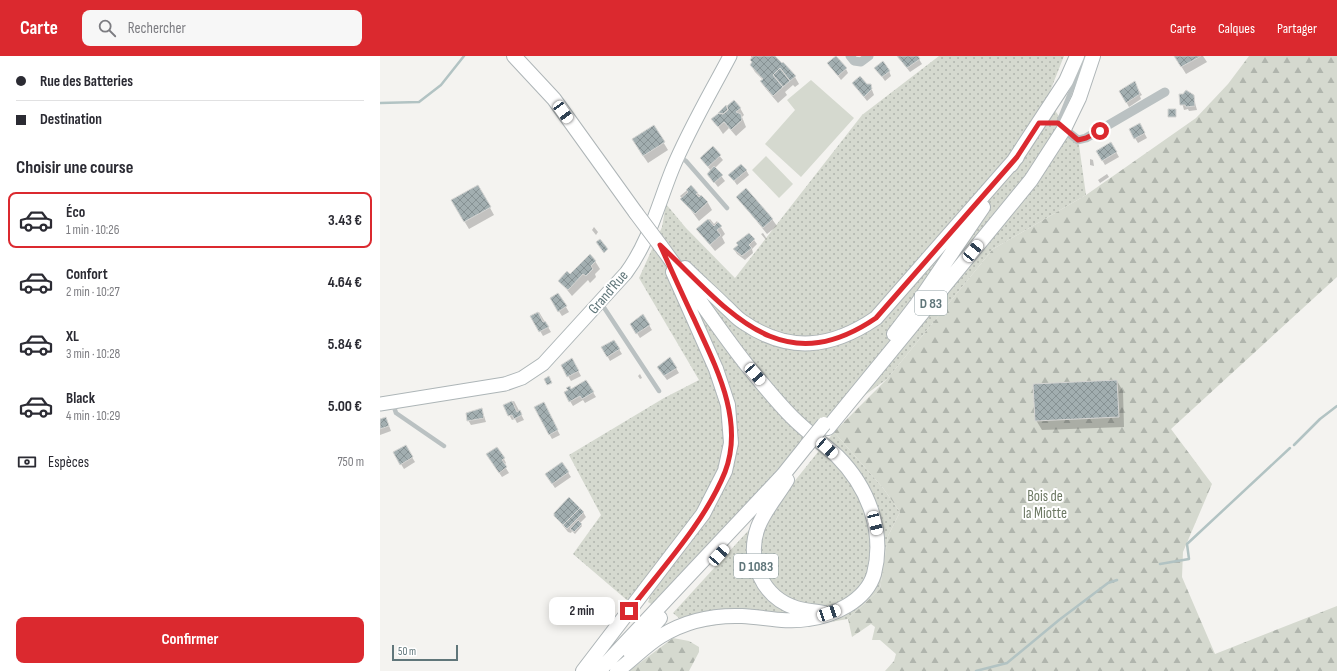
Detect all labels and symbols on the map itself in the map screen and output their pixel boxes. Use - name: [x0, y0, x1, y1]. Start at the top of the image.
- car: [551, 99, 575, 125]
- route start: [1091, 122, 1109, 140]
- car: [961, 238, 985, 264]
- street label: Grand'Rue: [584, 267, 632, 318]
- road number: D 83: [915, 291, 947, 315]
- car: [743, 361, 767, 387]
- car: [814, 436, 840, 460]
- park label: Bois de la Miotte: [1023, 487, 1067, 523]
- car: [866, 510, 884, 536]
- car: [707, 542, 731, 568]
- road number: D 1083: [734, 554, 778, 578]
- callout: 2 min: [549, 597, 615, 625]
- route end: [620, 602, 638, 620]
- car: [816, 603, 842, 623]
- scale bar: [392, 643, 458, 662]

